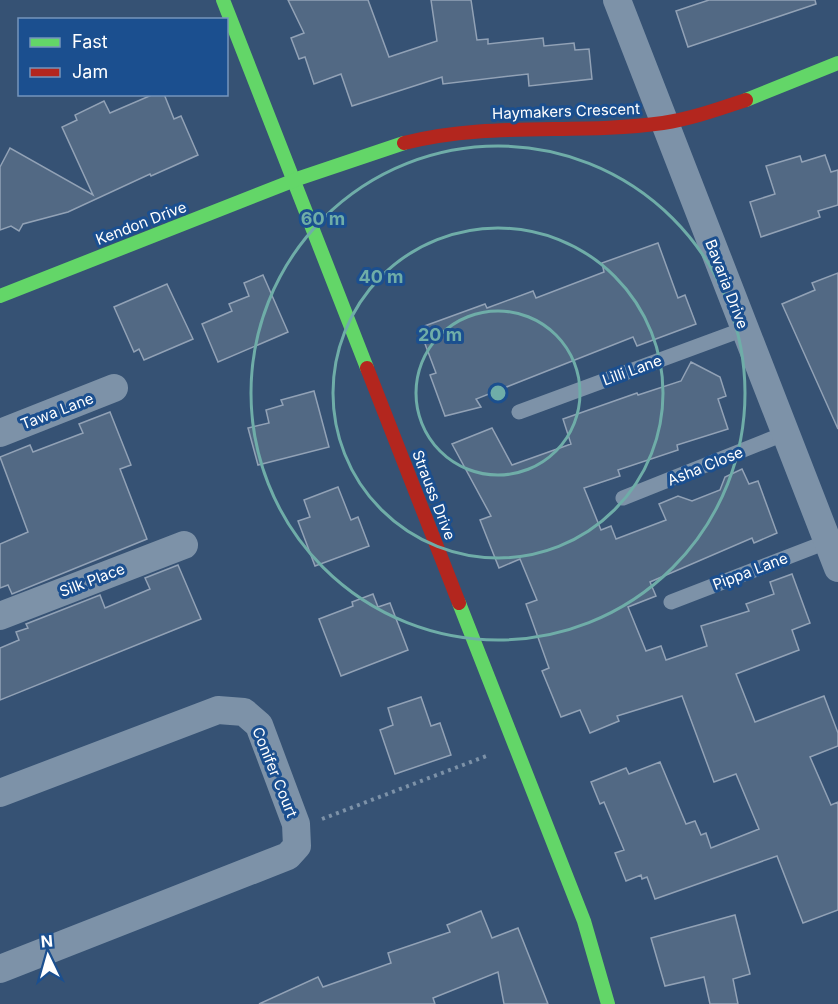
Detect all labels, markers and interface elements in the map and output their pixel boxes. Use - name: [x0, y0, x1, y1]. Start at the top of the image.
- legend: [18, 18, 228, 96]
- text: Fast: [72, 31, 108, 52]
- text: Jam: [72, 61, 108, 82]
- street label: Haymakers Crescent: [492, 99, 640, 123]
- street label: Kendon Drive: [93, 197, 189, 249]
- text: 60 m: [301, 208, 345, 229]
- street label: Bavaria Drive: [701, 237, 753, 331]
- text: 40 m: [359, 266, 404, 287]
- text: 20 m: [418, 324, 462, 345]
- street label: Lilli Lane: [600, 351, 664, 389]
- centre of rings: [488, 383, 508, 403]
- street label: Tawa Lane: [18, 388, 96, 434]
- street label: Asha Close: [664, 442, 746, 490]
- street label: Strauss Drive: [408, 447, 460, 543]
- street label: Pippa Lane: [710, 548, 790, 594]
- street label: Silk Place: [57, 559, 127, 601]
- street label: Conifer Court: [248, 724, 302, 820]
- north arrow: [18, 926, 78, 986]
- text: N: [40, 931, 54, 952]

